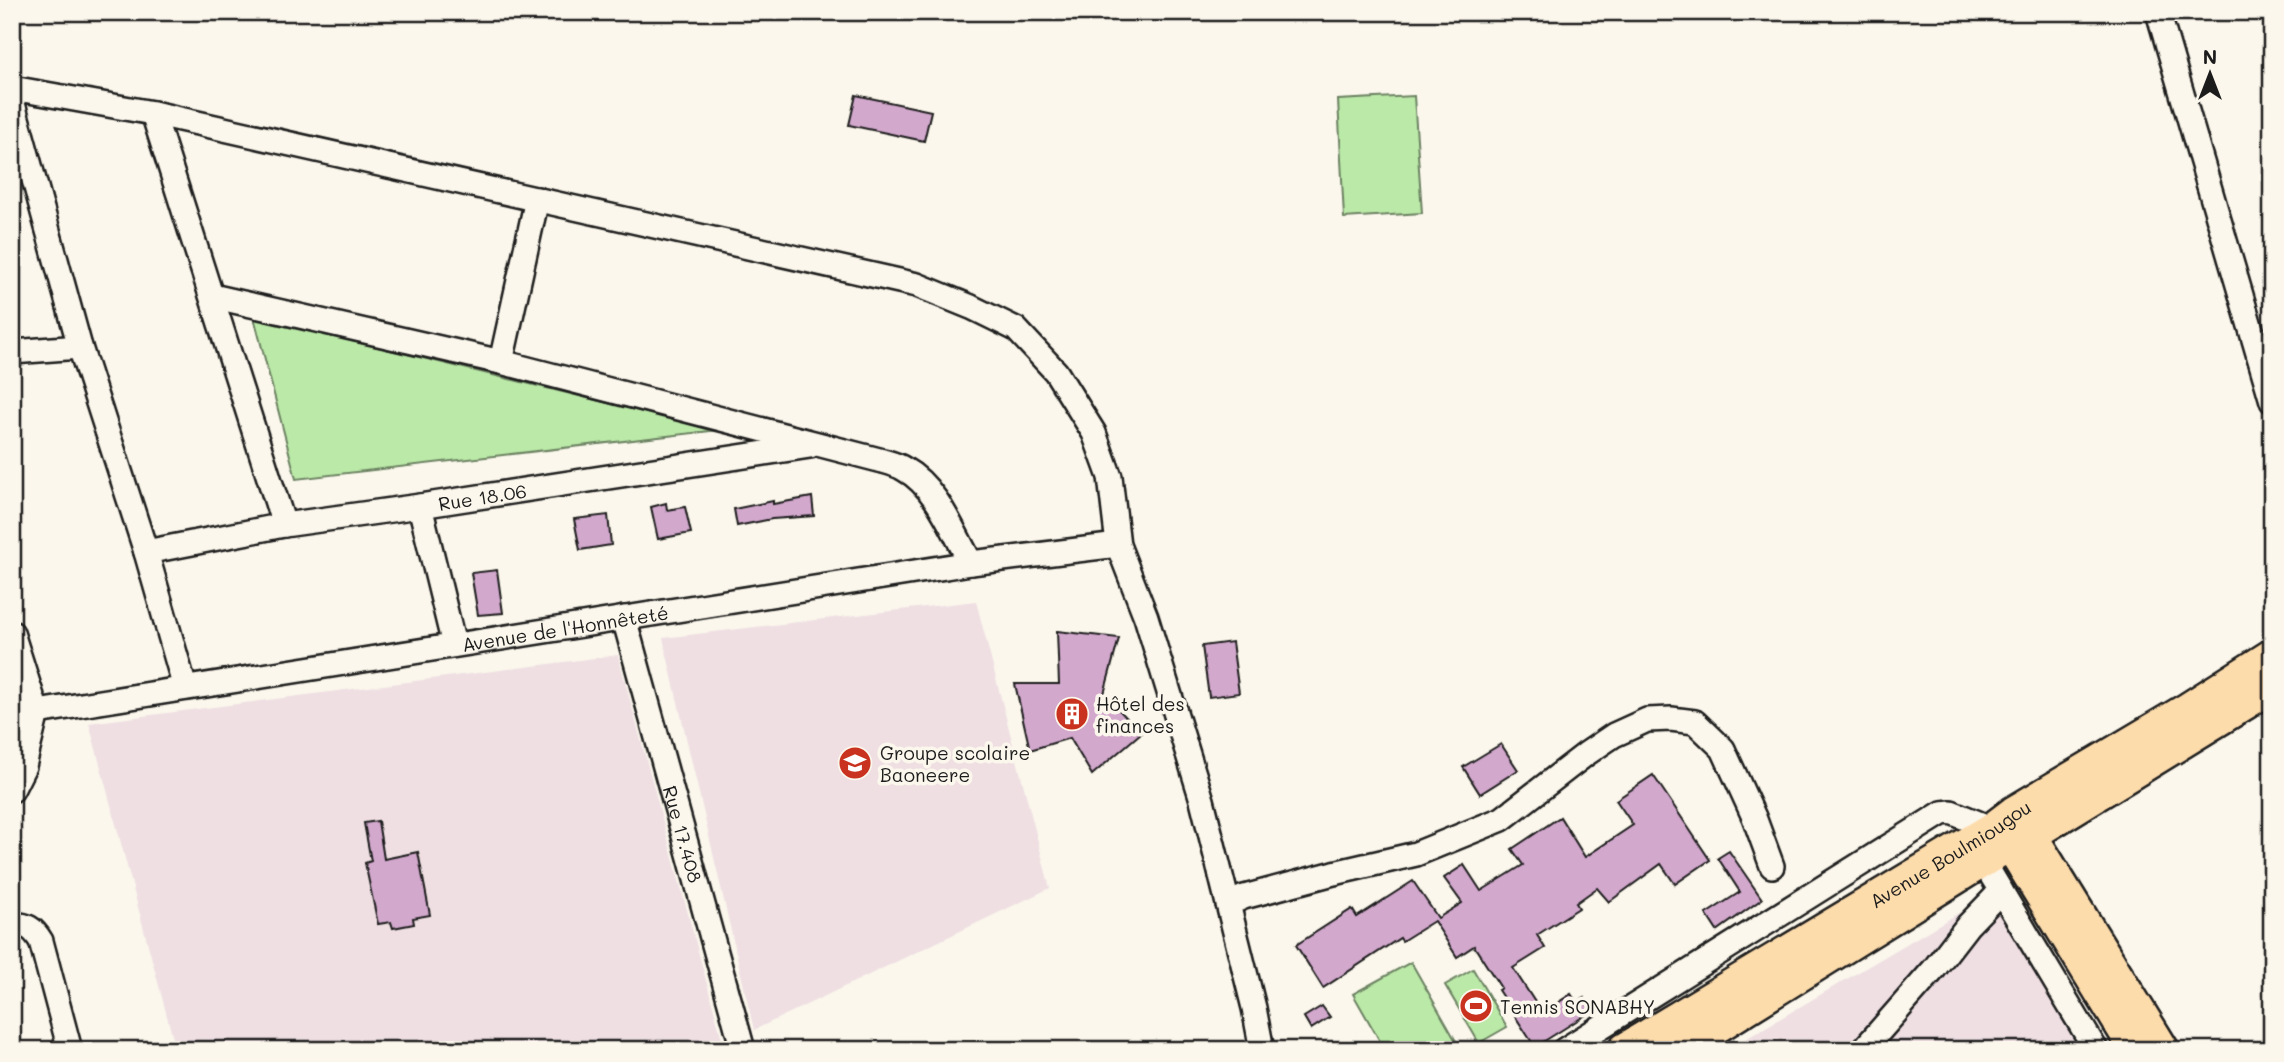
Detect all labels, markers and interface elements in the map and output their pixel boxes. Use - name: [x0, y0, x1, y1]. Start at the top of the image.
- north arrow: [2176, 38, 2246, 108]
- text: N: [2203, 44, 2217, 69]
- street label: Rue 18.06: [436, 477, 528, 516]
- street label: Avenue de l'Honnêteté: [460, 599, 670, 657]
- place label: Hôtel des finances: [1096, 691, 1185, 738]
- building icon: Hôtel des finances: [1053, 695, 1091, 733]
- place label: Groupe scolaire Baoneere: [880, 740, 1030, 787]
- school or university icon: Groupe scolaire Baoneere: [836, 744, 874, 782]
- street label: Rue 17.408: [658, 783, 709, 885]
- street label: Avenue Boulmiougou: [1865, 794, 2035, 913]
- sports icon: Tennis SONABHY: [1457, 987, 1495, 1025]
- place label: Tennis SONABHY: [1500, 994, 1655, 1019]

